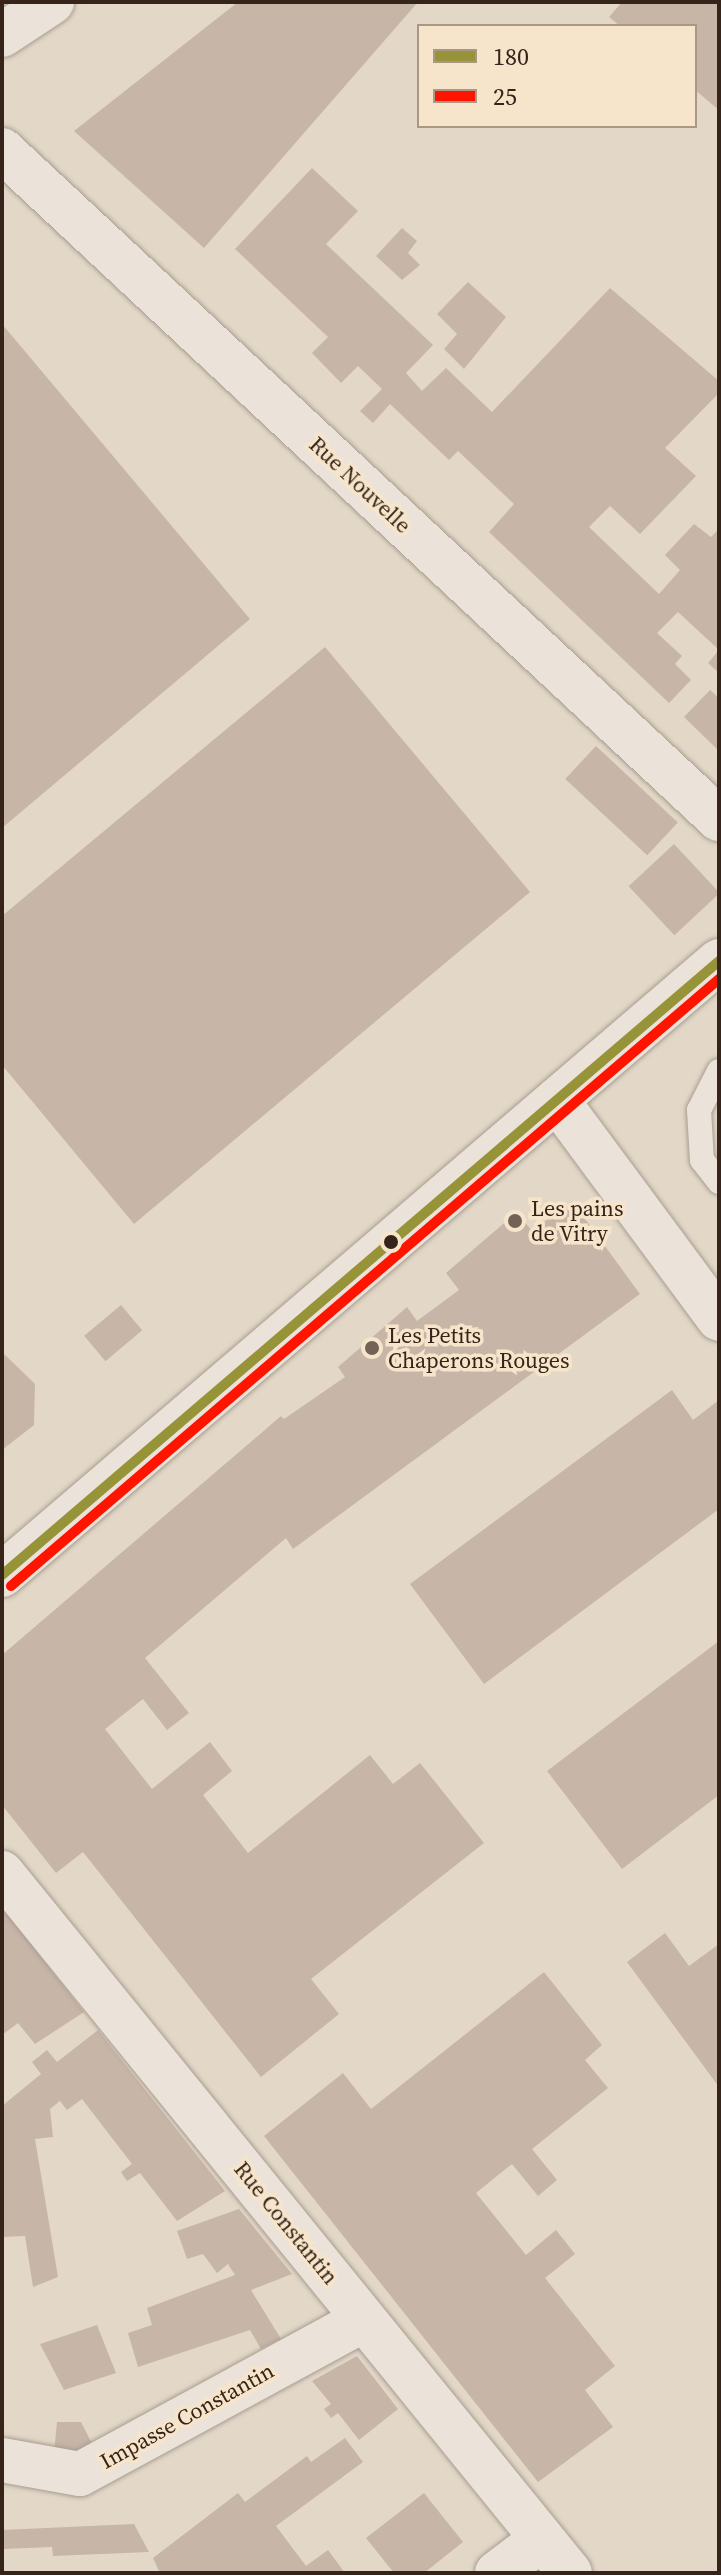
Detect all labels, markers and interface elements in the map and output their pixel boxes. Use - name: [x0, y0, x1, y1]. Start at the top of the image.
- legend: [417, 24, 697, 128]
- text: 180: [493, 40, 529, 73]
- text: 25: [493, 80, 517, 113]
- street label: Rue Nouvelle: [304, 431, 416, 539]
- place label: Les pains de Vitry: [531, 1195, 623, 1246]
- marker: Les pains de Vitry: [506, 1212, 524, 1230]
- unlabelled marker: [383, 1234, 399, 1250]
- place label: Les Petits Chaperons Rouges: [388, 1322, 570, 1374]
- marker: Les Petits Chaperons Rouges: [363, 1339, 381, 1357]
- street label: Rue Constantin: [228, 2156, 344, 2290]
- street label: Impasse Constantin: [96, 2357, 278, 2475]

